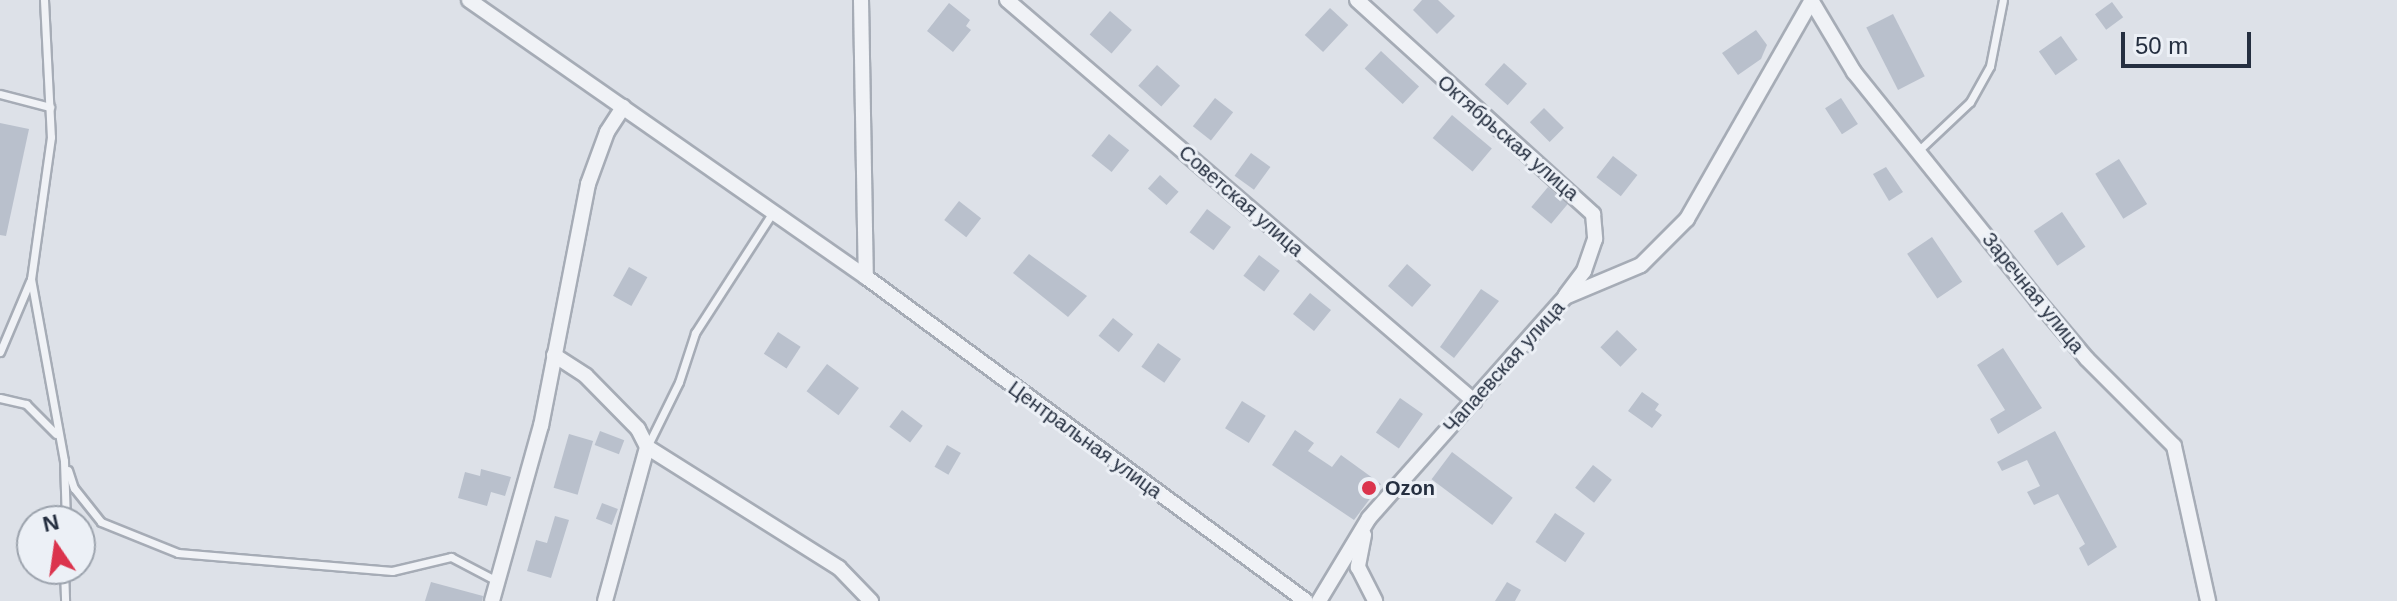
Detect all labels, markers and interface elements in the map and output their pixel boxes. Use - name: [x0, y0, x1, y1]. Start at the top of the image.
- scale bar: [2125, 16, 2255, 66]
- text: 50 m: [2135, 32, 2188, 59]
- street label: Октябрьская улица: [1433, 70, 1583, 206]
- street label: Советская улица: [1174, 140, 1308, 262]
- street label: Заречная улица: [1977, 228, 2089, 358]
- street label: Чапаевская улица: [1438, 296, 1570, 438]
- street label: Центральная улица: [1004, 376, 1166, 504]
- place label: Ozon: [1385, 476, 1435, 500]
- marker: Ozon: [1360, 479, 1378, 497]
- north arrow: [16, 505, 96, 585]
- text: N: [40, 509, 61, 537]

